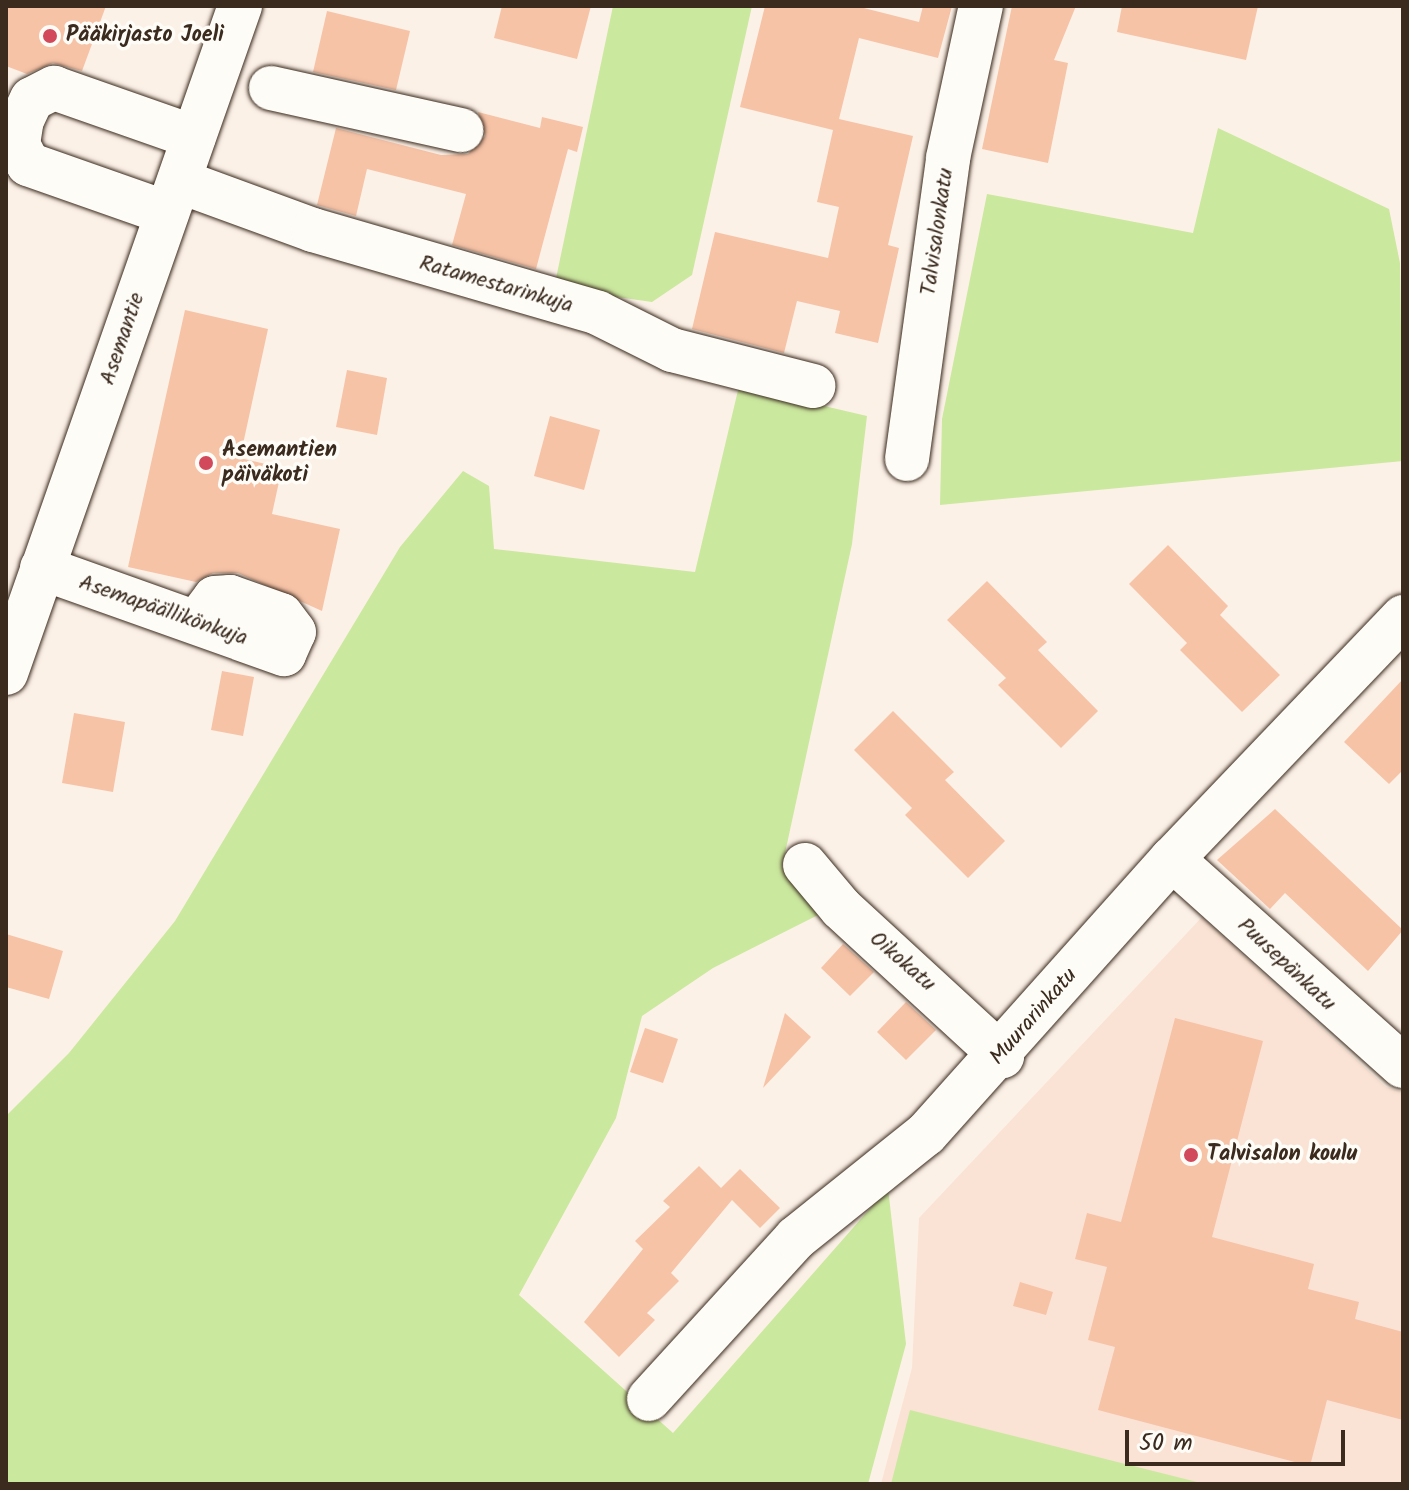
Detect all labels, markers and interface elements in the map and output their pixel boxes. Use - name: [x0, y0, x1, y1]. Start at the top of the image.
- place label: Pääkirjasto Joeli: [66, 23, 224, 49]
- marker: Pääkirjasto Joeli: [41, 27, 59, 45]
- street label: Talvisalonkatu: [916, 167, 960, 297]
- street label: Ratamestarinkuja: [416, 250, 576, 320]
- street label: Asemantie: [95, 289, 151, 389]
- place label: Asemantien päiväkoti: [222, 437, 337, 488]
- marker: Asemantien päiväkoti: [197, 454, 215, 472]
- street label: Asemapäällikönkuja: [75, 570, 251, 652]
- street label: Puusepänkatu: [1231, 913, 1341, 1017]
- street label: Oikokatu: [864, 926, 940, 998]
- street label: Muurarinkatu: [985, 963, 1083, 1071]
- place label: Talvisalon koulu: [1207, 1142, 1357, 1168]
- marker: Talvisalon koulu: [1182, 1146, 1200, 1164]
- scale bar: [1129, 1414, 1349, 1464]
- text: 50 m: [1139, 1424, 1193, 1463]

